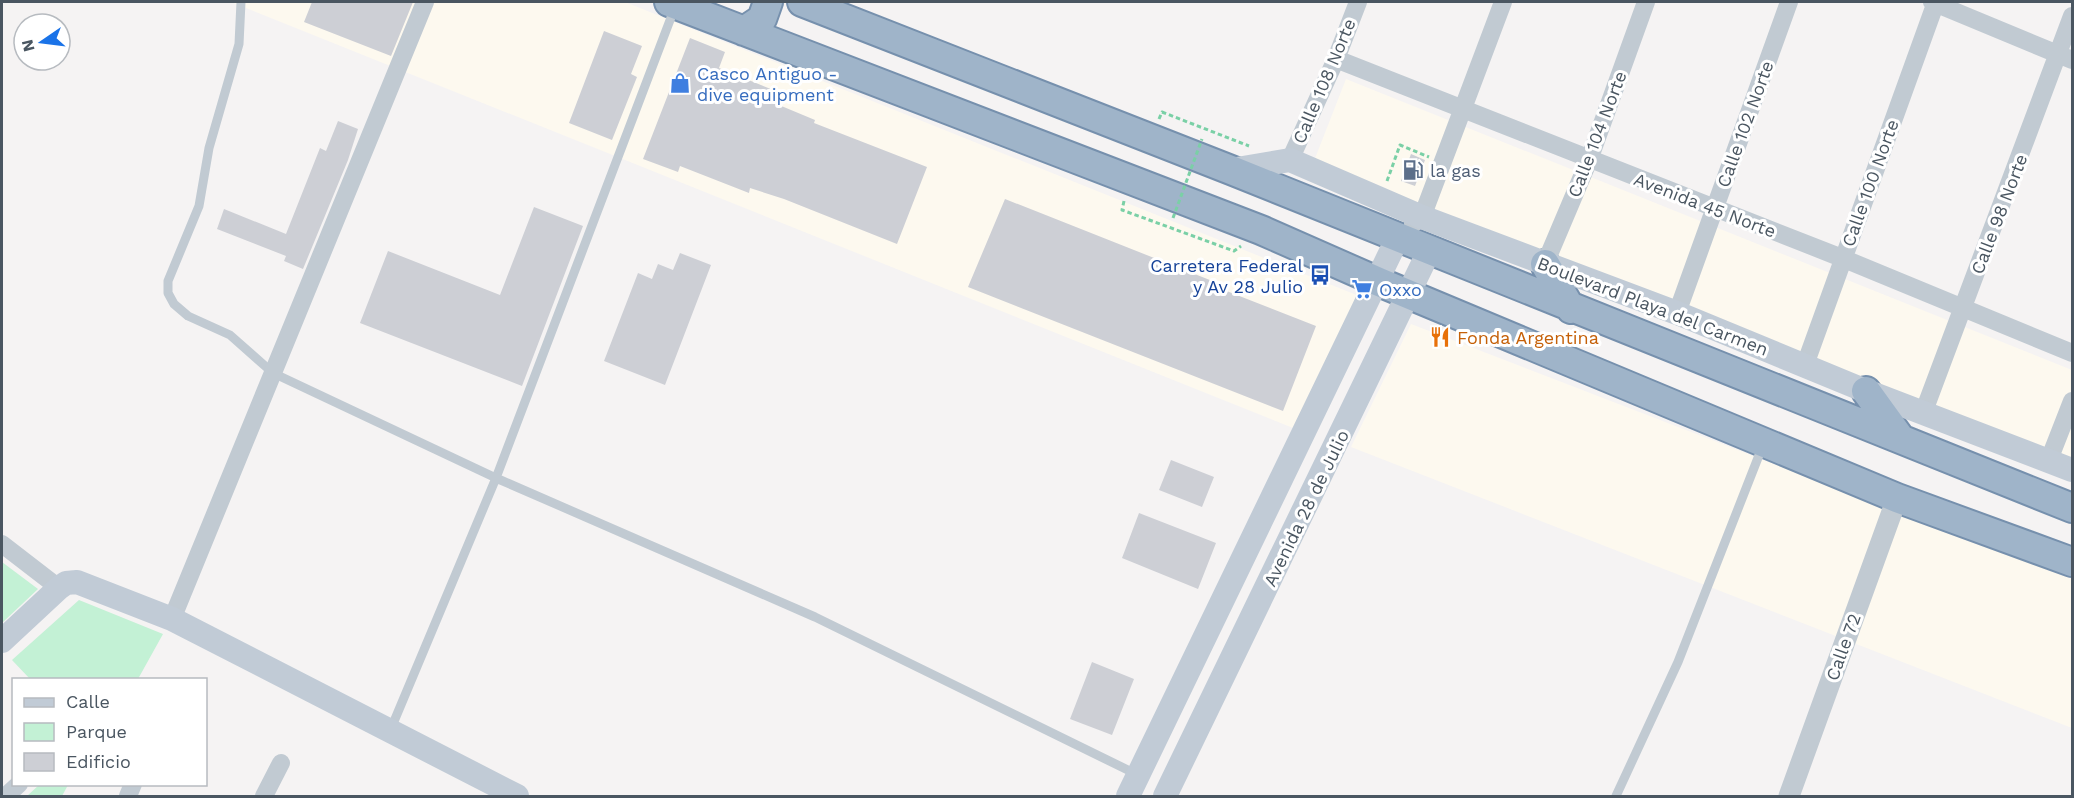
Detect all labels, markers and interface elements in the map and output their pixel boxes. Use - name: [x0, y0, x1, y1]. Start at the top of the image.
- north arrow: [12, 12, 72, 72]
- street label: Calle 108 Norte: [1288, 15, 1360, 147]
- text: N: [17, 37, 39, 54]
- street label: Calle 102 Norte: [1712, 58, 1778, 190]
- place label: Casco Antiguo - dive equipment: [697, 63, 837, 105]
- street label: Calle 104 Norte: [1563, 68, 1631, 200]
- shop icon: Casco Antiguo - dive equipment: [668, 71, 692, 95]
- street label: Calle 100 Norte: [1837, 117, 1903, 249]
- street label: Calle 98 Norte: [1966, 151, 2032, 277]
- fuel station icon: la gas: [1401, 158, 1425, 182]
- place label: la gas: [1430, 160, 1481, 181]
- street label: Avenida 45 Norte: [1631, 168, 1779, 242]
- street label: Boulevard Playa del Carmen: [1535, 252, 1771, 360]
- place label: Carretera Federal y Av 28 Julio: [1150, 255, 1303, 297]
- bus stop icon: Carretera Federal y Av 28 Julio: [1308, 263, 1332, 287]
- supermarket icon: Oxxo: [1350, 277, 1374, 301]
- place label: Oxxo: [1379, 279, 1422, 300]
- restaurant icon: Fonda Argentina: [1428, 325, 1452, 349]
- place label: Fonda Argentina: [1457, 327, 1599, 348]
- street label: Avenida 28 de Julio: [1259, 426, 1353, 590]
- street label: Calle 72: [1821, 611, 1865, 683]
- legend: [12, 678, 207, 786]
- text: Calle: [66, 691, 110, 712]
- text: Parque: [66, 721, 127, 742]
- text: Edificio: [66, 751, 131, 772]

